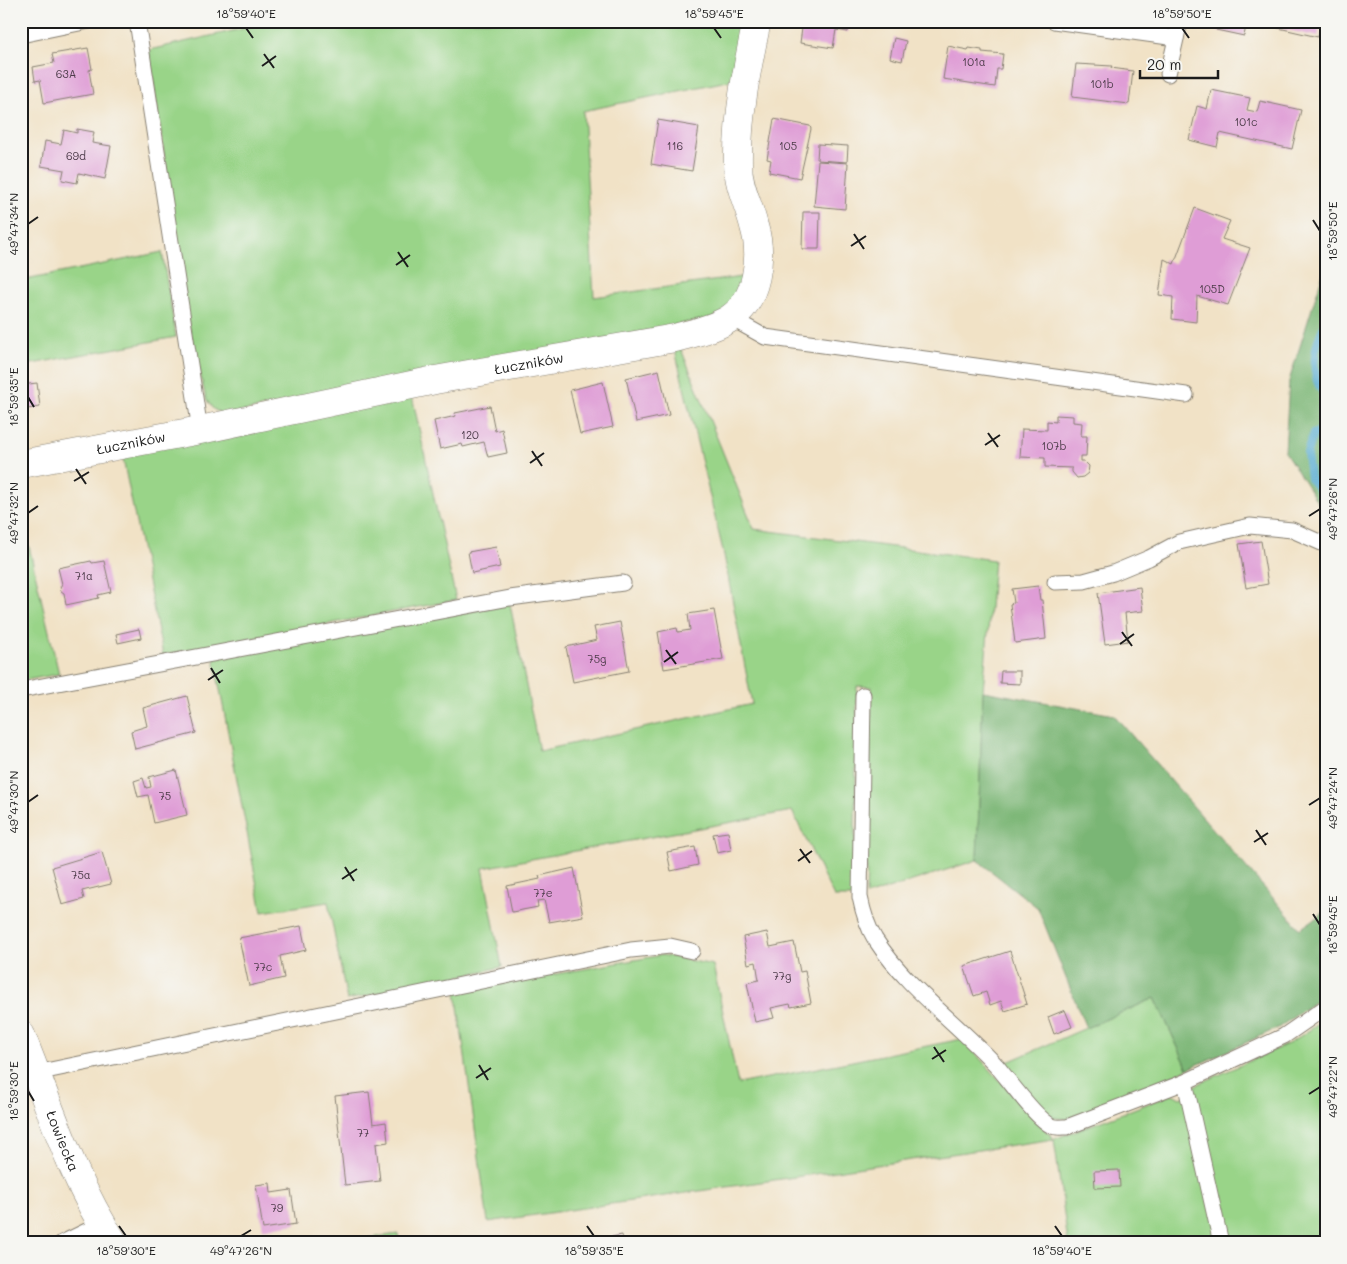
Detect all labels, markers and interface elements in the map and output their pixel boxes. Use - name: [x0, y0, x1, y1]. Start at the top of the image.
- text: 18°59'40"E: [216, 5, 276, 21]
- text: 18°59'45"E: [684, 5, 744, 21]
- text: 18°59'50"E: [1152, 5, 1212, 21]
- scale bar: [1140, 48, 1217, 80]
- house number: 101a: [962, 54, 986, 69]
- text: 20 m: [1147, 54, 1181, 74]
- house number: 63A: [56, 66, 76, 81]
- house number: 101b: [1090, 76, 1114, 91]
- house number: 101c: [1234, 114, 1258, 129]
- house number: 116: [667, 138, 683, 153]
- house number: 105: [779, 138, 797, 153]
- house number: 69d: [66, 148, 86, 163]
- text: 49°47'34"N: [5, 193, 21, 255]
- text: 18°59'50"E: [1324, 201, 1340, 261]
- house number: 105D: [1199, 281, 1225, 296]
- street label: Łuczników: [493, 348, 565, 378]
- text: 18°59'35"E: [5, 367, 21, 427]
- street label: Łuczników: [95, 427, 167, 458]
- house number: 120: [461, 427, 479, 442]
- house number: 107b: [1042, 438, 1066, 453]
- text: 49°47'26"N: [1324, 478, 1340, 540]
- text: 49°47'32"N: [5, 482, 21, 544]
- house number: 71a: [75, 568, 93, 583]
- house number: 75g: [588, 651, 606, 666]
- text: 49°47'24"N: [1324, 767, 1340, 829]
- text: 49°47'30"N: [5, 771, 21, 833]
- house number: 75: [159, 788, 171, 803]
- house number: 75a: [71, 867, 91, 882]
- house number: 77e: [533, 885, 553, 900]
- text: 18°59'45"E: [1324, 895, 1340, 955]
- house number: 77c: [254, 959, 272, 974]
- house number: 77g: [773, 968, 791, 983]
- text: 49°47'22"N: [1324, 1056, 1340, 1118]
- text: 18°59'30"E: [5, 1061, 21, 1121]
- street label: Łowiecka: [42, 1108, 84, 1174]
- house number: 77: [357, 1125, 369, 1140]
- house number: 79: [271, 1200, 284, 1215]
- text: 18°59'30"E: [96, 1242, 156, 1258]
- text: 49°47'26"N: [210, 1242, 272, 1258]
- text: 18°59'35"E: [564, 1242, 624, 1258]
- text: 18°59'40"E: [1032, 1242, 1092, 1258]

